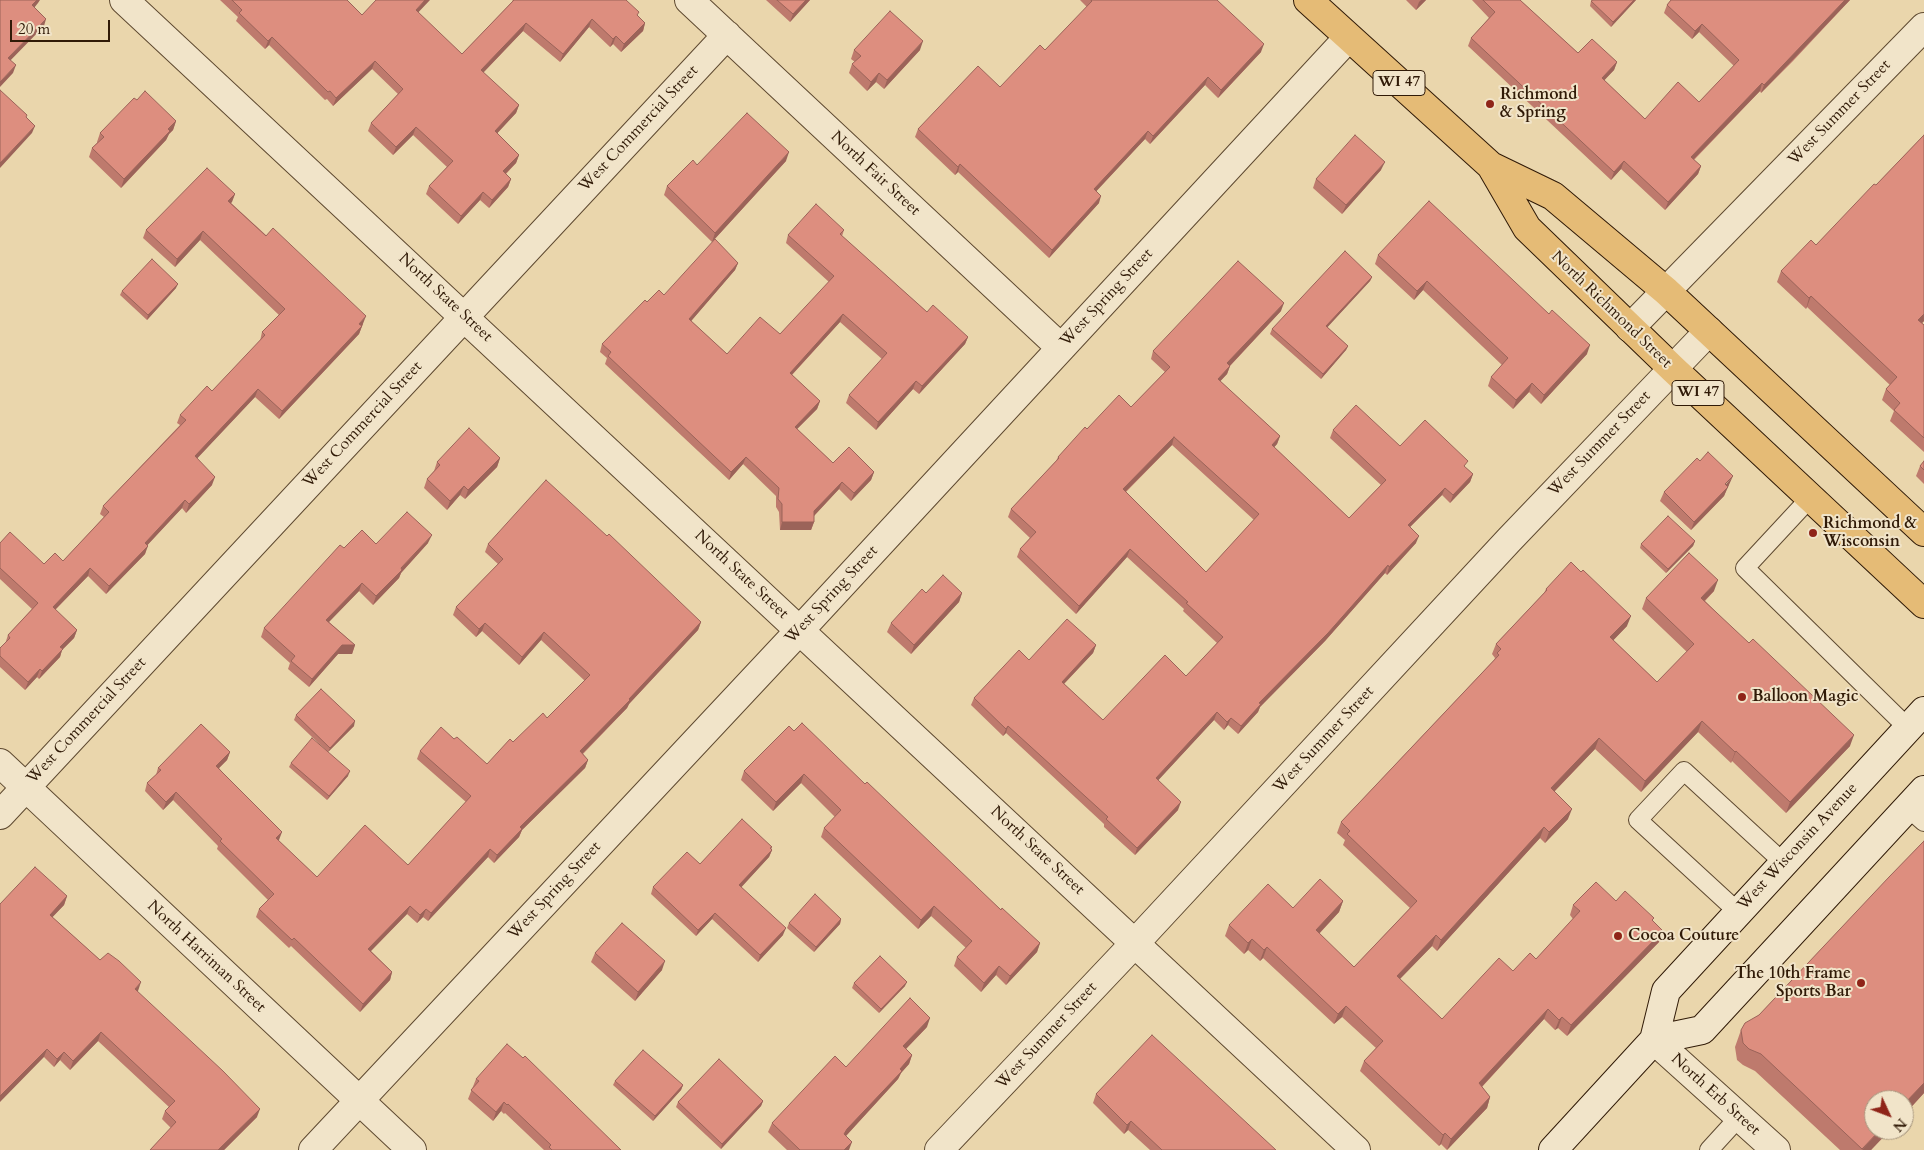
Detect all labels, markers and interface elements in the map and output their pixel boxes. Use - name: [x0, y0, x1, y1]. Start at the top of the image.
- scale bar: [12, 10, 112, 42]
- text: 20 m: [18, 19, 50, 39]
- street label: West Summer Street: [1785, 56, 1895, 170]
- street label: West Commercial Street: [575, 62, 703, 196]
- road number: WI 47: [1373, 70, 1425, 96]
- place label: Richmond & Spring: [1500, 85, 1577, 123]
- marker: Richmond & Spring: [1484, 98, 1496, 110]
- street label: North Fair Street: [826, 128, 924, 220]
- street label: West Spring Street: [1057, 245, 1157, 351]
- street label: North Richmond Street: [1547, 247, 1675, 373]
- street label: North State Street: [394, 250, 496, 346]
- street label: West Commercial Street: [299, 358, 427, 492]
- road number: WI 47: [1672, 380, 1724, 406]
- street label: West Summer Street: [1545, 387, 1655, 501]
- place label: Richmond & Wisconsin: [1823, 514, 1917, 552]
- street label: North State Street: [690, 527, 792, 623]
- marker: Richmond & Wisconsin: [1807, 527, 1819, 539]
- street label: West Spring Street: [782, 542, 882, 648]
- street label: West Commercial Street: [23, 654, 151, 788]
- street label: West Summer Street: [1269, 682, 1379, 798]
- place label: Balloon Magic: [1752, 687, 1859, 707]
- marker: Balloon Magic: [1736, 691, 1748, 703]
- street label: West Wisconsin Avenue: [1734, 779, 1862, 915]
- street label: North State Street: [986, 803, 1088, 899]
- street label: West Spring Street: [505, 838, 605, 944]
- street label: North Harriman Street: [143, 897, 269, 1017]
- place label: Cocoa Couture: [1628, 926, 1739, 946]
- marker: Cocoa Couture: [1612, 930, 1624, 942]
- place label: The 10th Frame Sports Bar: [1735, 964, 1851, 1002]
- marker: The 10th Frame Sports Bar: [1855, 977, 1867, 989]
- street label: West Summer Street: [992, 978, 1102, 1094]
- street label: North Erb Street: [1666, 1050, 1764, 1140]
- north arrow: [1864, 1090, 1914, 1140]
- text: N: [1889, 1114, 1911, 1136]

